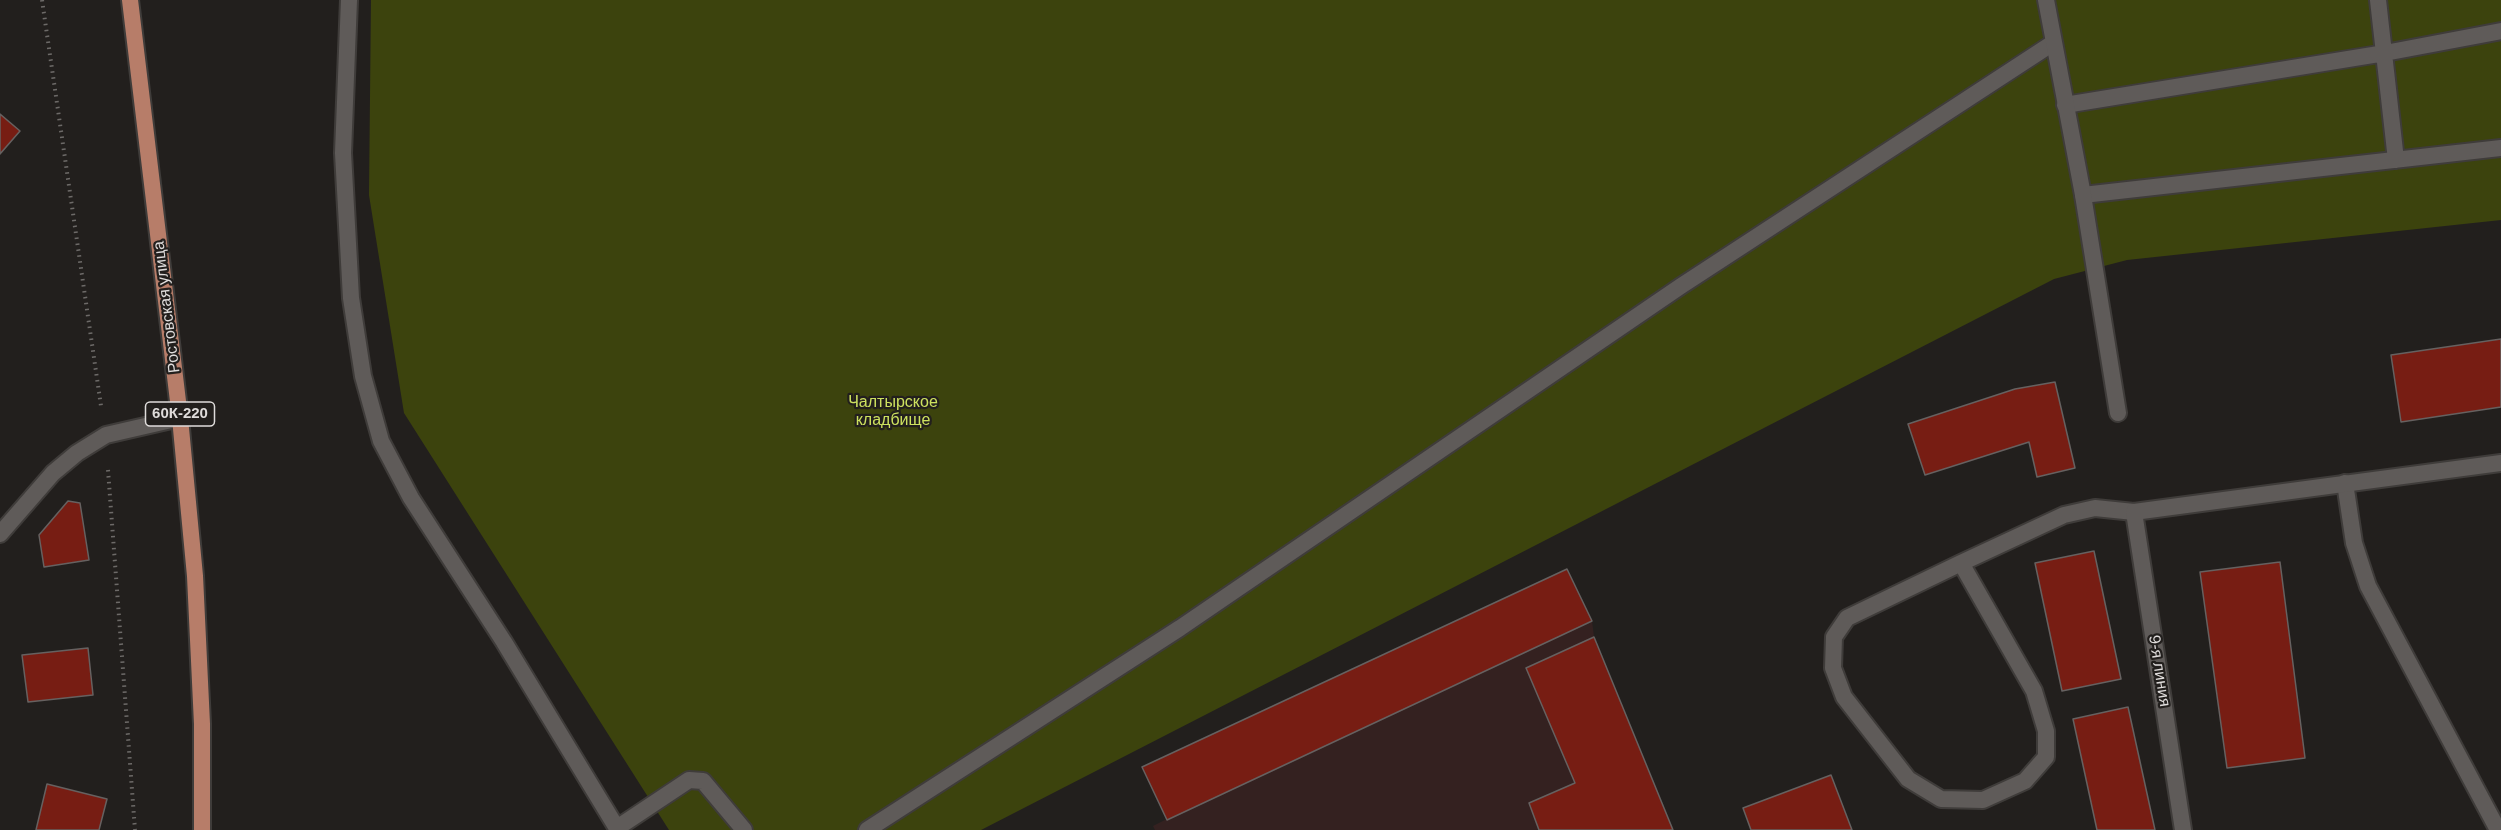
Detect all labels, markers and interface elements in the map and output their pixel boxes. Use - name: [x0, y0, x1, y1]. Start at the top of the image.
- street label: Ростовская улица: [149, 240, 185, 374]
- park label: Чалтырское кладбище: [848, 393, 938, 431]
- road number: 60К-220: [146, 402, 214, 426]
- street label: 9-я линия: [2144, 634, 2174, 708]

